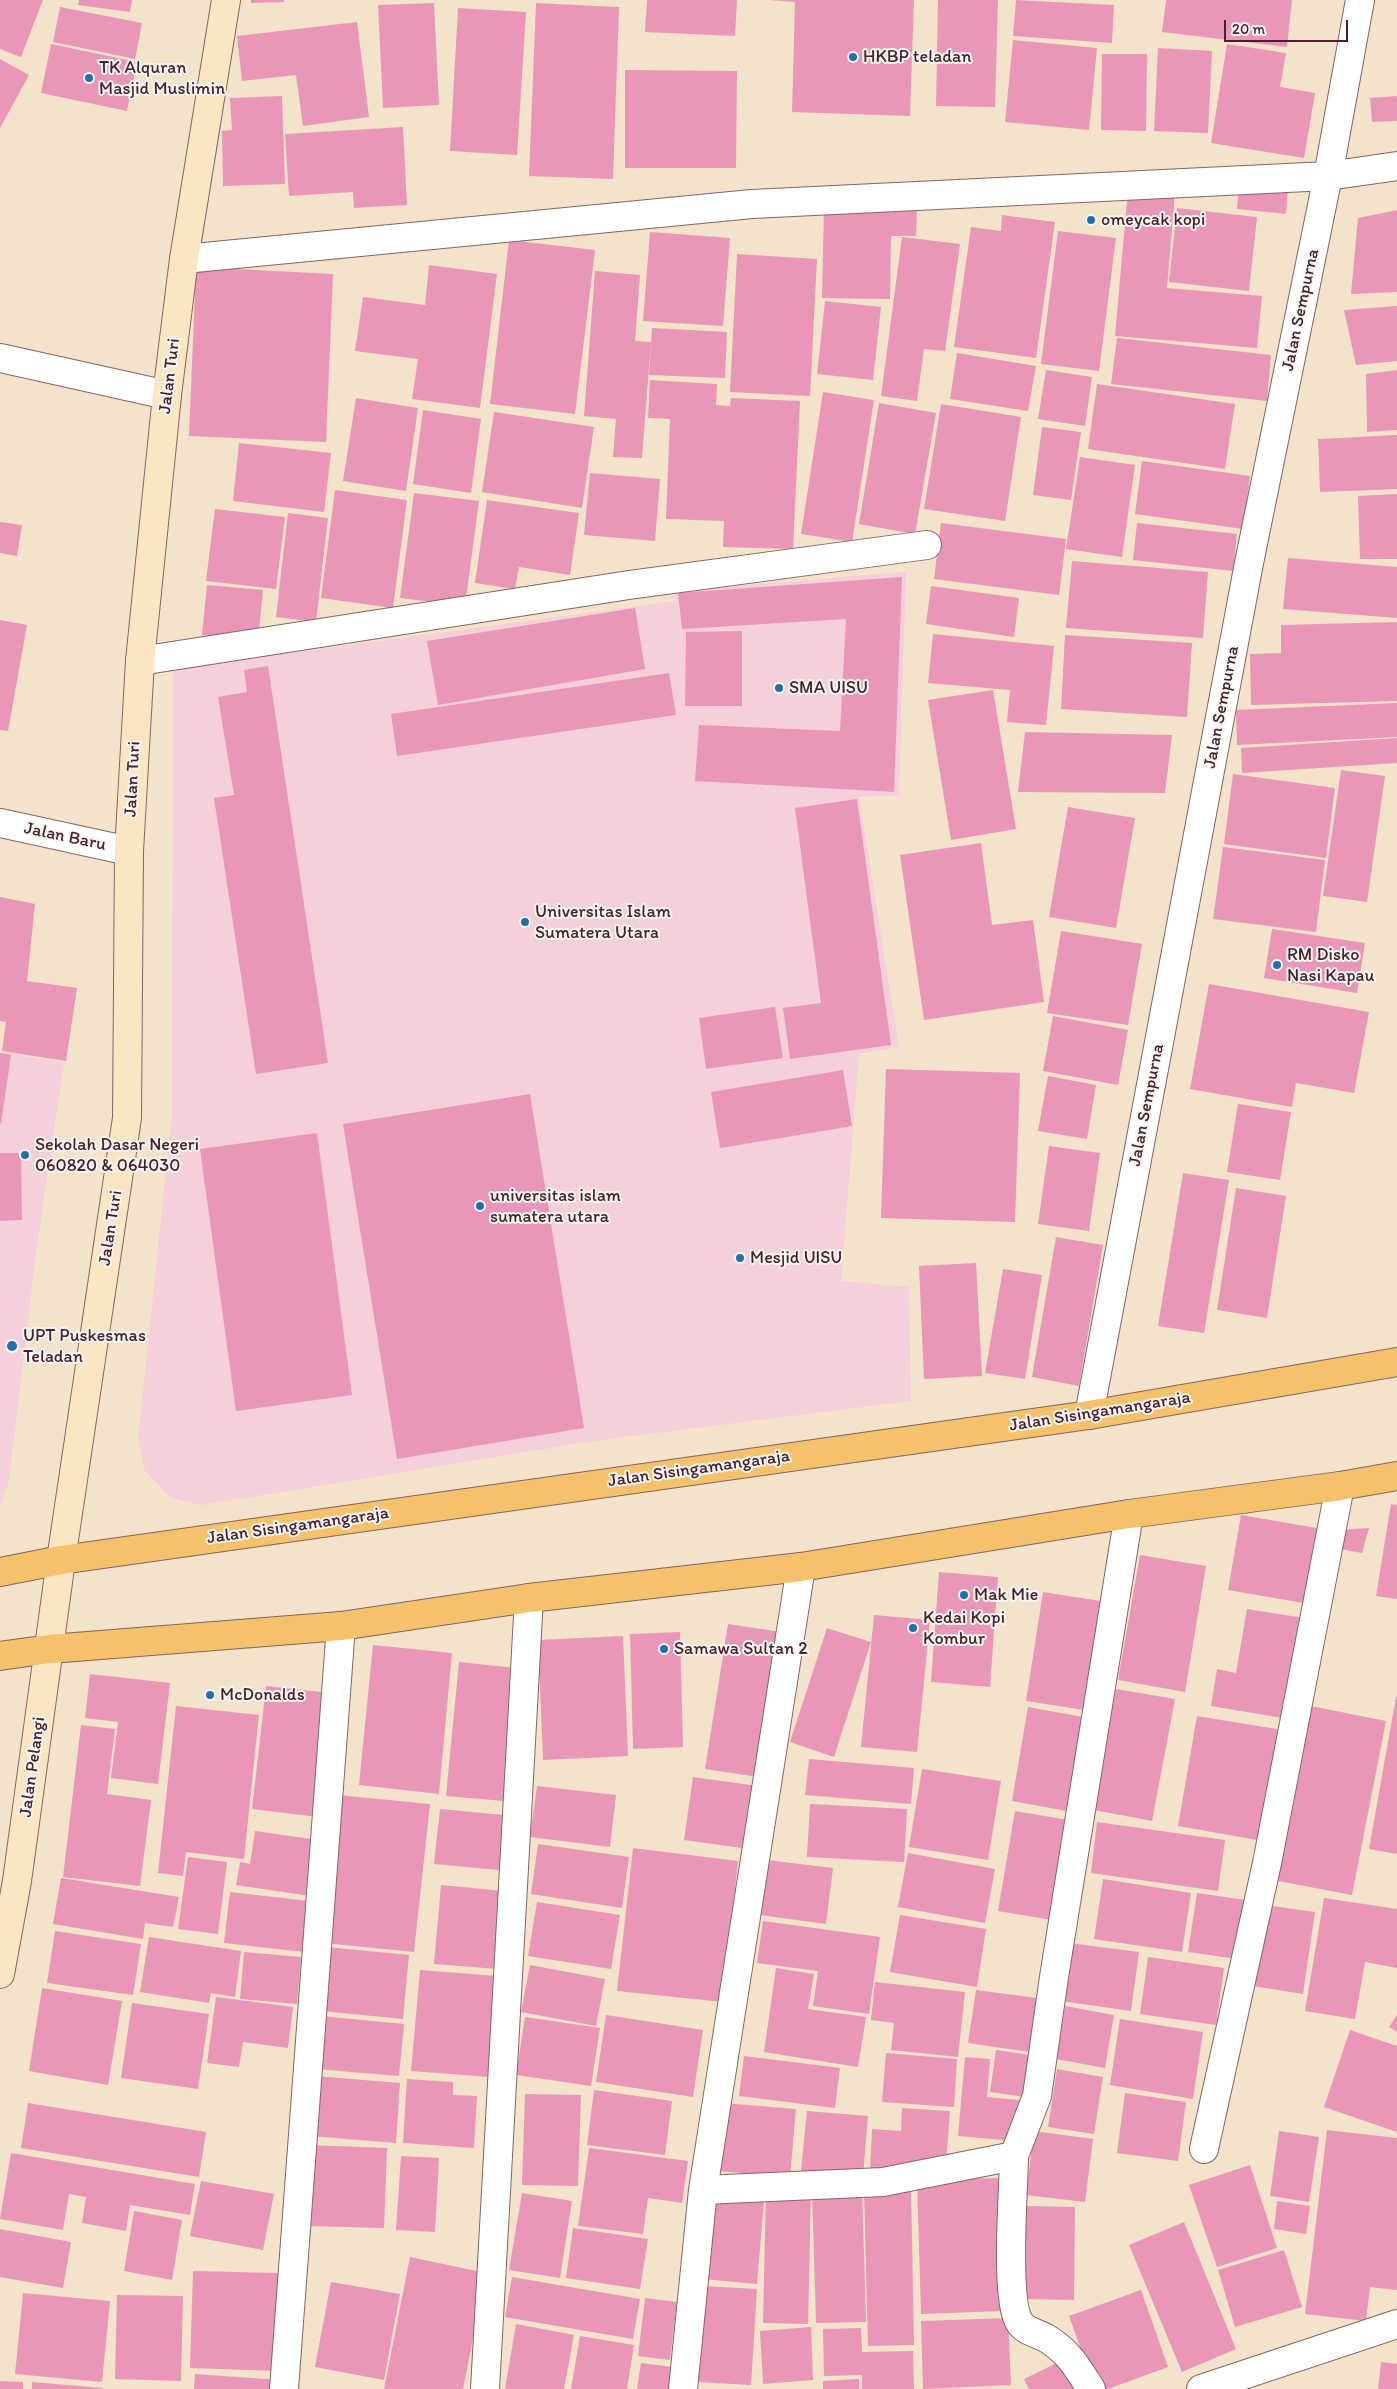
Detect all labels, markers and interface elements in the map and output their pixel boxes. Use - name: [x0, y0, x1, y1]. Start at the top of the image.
- scale bar: [1227, 10, 1351, 42]
- text: 20 m: [1232, 20, 1265, 38]
- place label: HKBP teladan: [863, 46, 971, 68]
- marker: HKBP teladan: [847, 51, 859, 63]
- place label: TK Alquran Masjid Muslimin: [99, 57, 225, 100]
- marker: TK Alquran Masjid Muslimin: [83, 72, 95, 84]
- place label: omeycak kopi: [1101, 209, 1205, 231]
- marker: omeycak kopi: [1085, 214, 1097, 226]
- street label: Jalan Sempurna: [1277, 247, 1325, 373]
- street label: Jalan Turi: [155, 337, 185, 415]
- street label: Jalan Sempurna: [1200, 644, 1244, 770]
- place label: SMA UISU: [789, 677, 868, 699]
- marker: SMA UISU: [773, 682, 785, 694]
- street label: Jalan Turi: [120, 741, 146, 817]
- street label: Jalan Baru: [22, 818, 108, 856]
- place label: Universitas Islam Sumatera Utara: [535, 901, 671, 944]
- marker: Universitas Islam Sumatera Utara: [519, 916, 531, 928]
- place label: RM Disko Nasi Kapau: [1287, 944, 1374, 986]
- marker: RM Disko Nasi Kapau: [1271, 959, 1283, 971]
- street label: Jalan Sempurna: [1125, 1042, 1169, 1168]
- place label: Sekolah Dasar Negeri 060820 & 064030: [35, 1134, 199, 1176]
- marker: Sekolah Dasar Negeri 060820 & 064030: [19, 1149, 31, 1161]
- place label: universitas islam sumatera utara: [490, 1185, 621, 1228]
- street label: Jalan Turi: [94, 1189, 128, 1267]
- marker: universitas islam sumatera utara: [474, 1200, 486, 1212]
- place label: Mesjid UISU: [750, 1247, 842, 1269]
- marker: Mesjid UISU: [734, 1252, 746, 1264]
- place label: UPT Puskesmas Teladan: [23, 1325, 146, 1368]
- marker: UPT Puskesmas Teladan: [5, 1339, 19, 1353]
- street label: Jalan Sisingamangaraja: [1008, 1387, 1192, 1437]
- street label: Jalan Sisingamangaraja: [607, 1446, 791, 1492]
- street label: Jalan Sisingamangaraja: [206, 1503, 390, 1549]
- place label: Mak Mie: [974, 1584, 1038, 1606]
- marker: Mak Mie: [958, 1589, 970, 1601]
- place label: Kedai Kopi Kombur: [923, 1607, 1005, 1650]
- marker: Kedai Kopi Kombur: [907, 1622, 919, 1634]
- place label: Samawa Sultan 2: [674, 1638, 808, 1660]
- marker: Samawa Sultan 2: [658, 1643, 670, 1655]
- place label: McDonalds: [220, 1684, 305, 1706]
- marker: McDonalds: [204, 1689, 216, 1701]
- street label: Jalan Pelangi: [15, 1715, 51, 1819]

